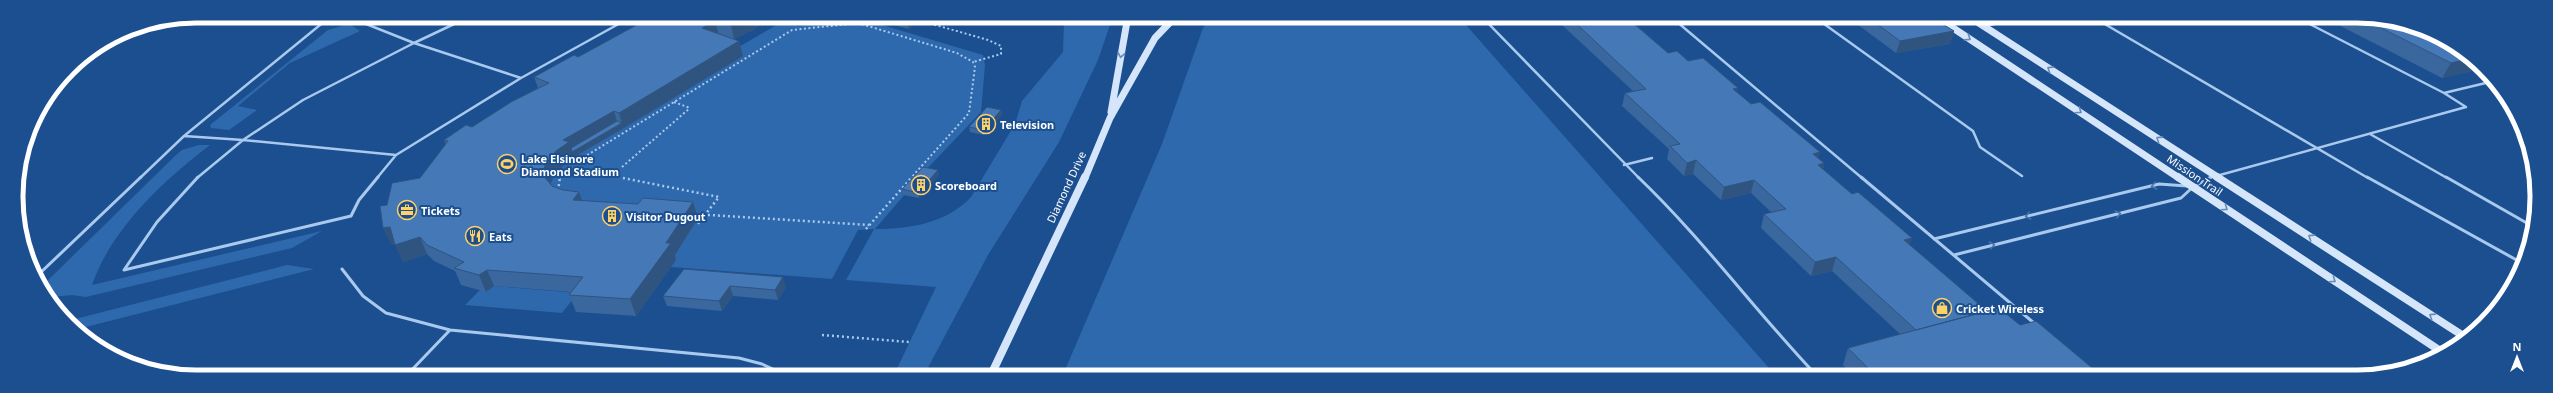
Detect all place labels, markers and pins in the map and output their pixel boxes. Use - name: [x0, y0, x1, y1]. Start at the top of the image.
- building icon: Television: [975, 113, 997, 135]
- place label: Television: [1000, 117, 1054, 132]
- place label: Lake Elsinore Diamond Stadium: [521, 151, 619, 179]
- sports icon: Lake Elsinore Diamond Stadium: [496, 153, 518, 175]
- building icon: Scoreboard: [910, 174, 932, 196]
- place label: Scoreboard: [935, 178, 997, 193]
- office icon: Tickets: [396, 199, 418, 221]
- place label: Tickets: [421, 203, 460, 218]
- building icon: Visitor Dugout: [601, 205, 623, 227]
- place label: Visitor Dugout: [626, 209, 706, 224]
- restaurant icon: Eats: [464, 225, 486, 247]
- place label: Eats: [489, 229, 513, 244]
- shop icon: Cricket Wireless: [1931, 297, 1953, 319]
- place label: Cricket Wireless: [1956, 301, 2045, 316]

